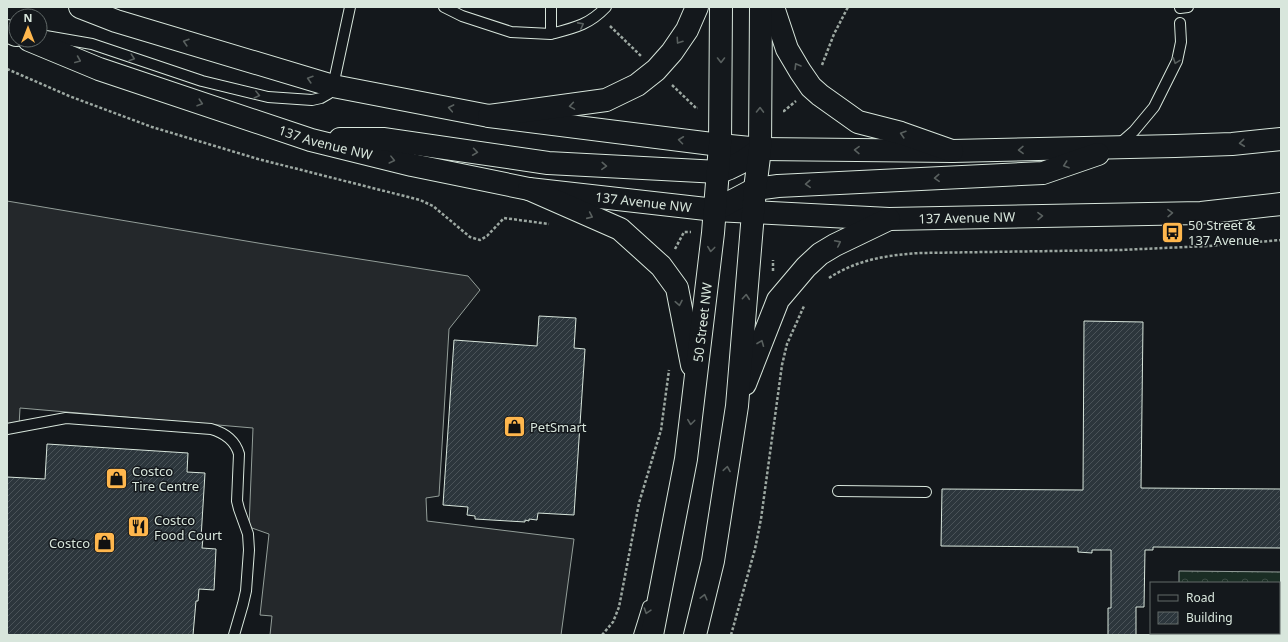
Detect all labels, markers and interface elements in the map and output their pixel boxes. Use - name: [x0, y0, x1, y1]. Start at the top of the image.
- north arrow: [8, 8, 48, 48]
- text: N: [24, 10, 32, 25]
- one-way arrow: [577, 22, 584, 30]
- one-way arrow: [677, 37, 684, 44]
- one-way arrow: [182, 38, 189, 47]
- one-way arrow: [128, 53, 135, 61]
- one-way arrow: [74, 56, 81, 64]
- one-way arrow: [717, 57, 725, 63]
- one-way arrow: [1172, 58, 1180, 65]
- one-way arrow: [795, 63, 802, 70]
- one-way arrow: [307, 75, 314, 84]
- one-way arrow: [253, 90, 260, 98]
- one-way arrow: [197, 98, 204, 107]
- one-way arrow: [569, 101, 575, 109]
- one-way arrow: [448, 105, 454, 113]
- one-way arrow: [756, 107, 764, 113]
- street label: 137 Avenue NW: [276, 121, 374, 164]
- one-way arrow: [899, 130, 906, 138]
- one-way arrow: [678, 136, 684, 145]
- one-way arrow: [1239, 138, 1245, 147]
- one-way arrow: [854, 146, 860, 154]
- one-way arrow: [1018, 146, 1024, 154]
- one-way arrow: [472, 147, 478, 156]
- one-way arrow: [388, 155, 395, 164]
- one-way arrow: [1063, 161, 1070, 169]
- one-way arrow: [601, 162, 607, 170]
- one-way arrow: [934, 174, 941, 183]
- one-way arrow: [805, 180, 811, 189]
- street label: 137 Avenue NW: [594, 188, 693, 216]
- street label: 137 Avenue NW: [918, 208, 1015, 227]
- one-way arrow: [1167, 209, 1173, 217]
- one-way arrow: [586, 211, 593, 219]
- one-way arrow: [1037, 212, 1043, 220]
- place label: 50 Street & 137 Avenue: [1188, 216, 1259, 249]
- bus stop icon: 50 Street & 137 Avenue: [1159, 219, 1185, 245]
- one-way arrow: [834, 241, 842, 248]
- one-way arrow: [707, 246, 716, 252]
- street label: 50 Street NW: [689, 281, 716, 363]
- one-way arrow: [742, 294, 751, 300]
- one-way arrow: [675, 300, 683, 306]
- one-way arrow: [757, 340, 765, 347]
- shop icon: PetSmart: [501, 414, 527, 440]
- place label: PetSmart: [530, 418, 587, 436]
- one-way arrow: [687, 419, 696, 425]
- place label: Costco Tire Centre: [132, 462, 199, 495]
- shop icon: Costco Tire Centre: [104, 465, 130, 491]
- one-way arrow: [722, 466, 731, 472]
- place label: Costco Food Court: [154, 511, 222, 544]
- restaurant icon: Costco Food Court: [125, 514, 151, 540]
- shop icon: Costco: [92, 530, 118, 556]
- place label: Costco: [49, 534, 90, 552]
- legend: [1150, 582, 1280, 634]
- text: Road: [1186, 589, 1215, 606]
- one-way arrow: [699, 594, 708, 601]
- one-way arrow: [643, 607, 651, 614]
- text: Building: [1186, 609, 1233, 626]

